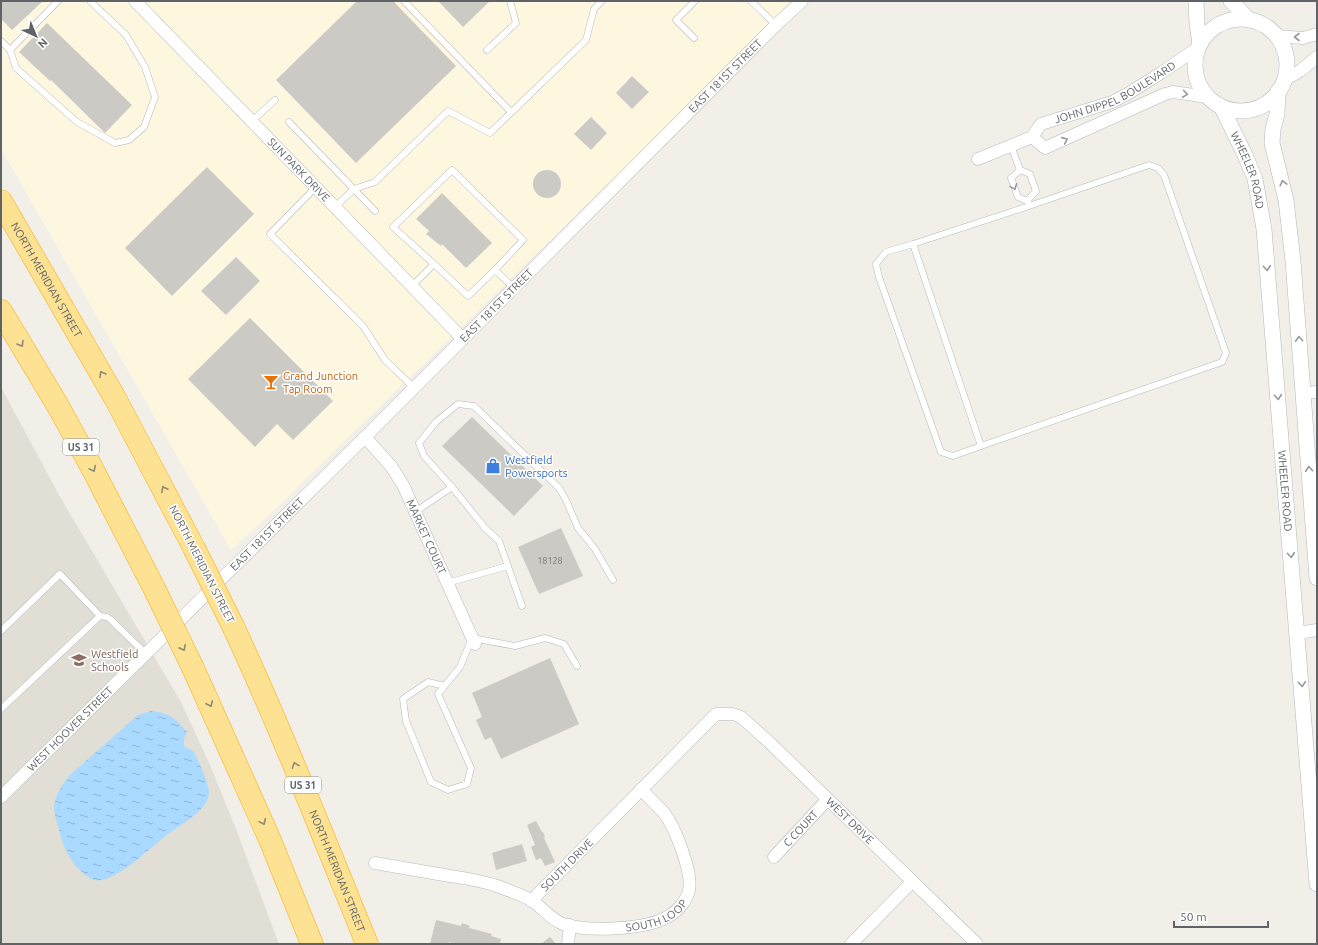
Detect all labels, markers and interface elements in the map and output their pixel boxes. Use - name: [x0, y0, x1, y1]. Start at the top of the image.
- north arrow: [16, 16, 56, 56]
- one-way arrow: [1294, 33, 1300, 41]
- text: N: [36, 36, 50, 50]
- street label: EAST 181ST STREET: [686, 37, 764, 115]
- street label: JOHN DIPPEL BOULEVARD: [1053, 59, 1178, 126]
- one-way arrow: [1182, 89, 1188, 98]
- street label: WHEELER ROAD: [1228, 130, 1266, 210]
- street label: SUN PARK DRIVE: [265, 135, 332, 204]
- one-way arrow: [1061, 136, 1068, 144]
- one-way arrow: [1279, 180, 1287, 186]
- one-way arrow: [1009, 183, 1017, 190]
- street label: NORTH MERIDIAN STREET: [9, 220, 84, 339]
- one-way arrow: [1263, 265, 1272, 271]
- street label: EAST 181ST STREET: [457, 266, 535, 344]
- one-way arrow: [1294, 336, 1303, 342]
- one-way arrow: [17, 340, 24, 347]
- place label: Grand Junction Tap Room: [283, 370, 358, 395]
- one-way arrow: [99, 371, 106, 378]
- bar icon: Grand Junction Tap Room: [262, 373, 280, 391]
- one-way arrow: [1274, 394, 1283, 400]
- road number: US 31: [63, 439, 99, 455]
- street label: WHEELER ROAD: [1276, 450, 1294, 532]
- place label: Westfield Powersports: [505, 454, 568, 479]
- shop icon: Westfield Powersports: [484, 457, 502, 475]
- one-way arrow: [88, 465, 96, 472]
- one-way arrow: [1305, 466, 1314, 472]
- one-way arrow: [161, 485, 168, 493]
- street label: EAST 181ST STREET: [228, 495, 306, 573]
- street label: MARKET COURT: [404, 497, 448, 576]
- street label: NORTH MERIDIAN STREET: [167, 503, 237, 625]
- one-way arrow: [1287, 552, 1296, 558]
- house number: 18128: [537, 556, 563, 566]
- one-way arrow: [178, 644, 186, 651]
- place label: Westfield Schools: [91, 648, 138, 673]
- school or university icon: Westfield Schools: [70, 651, 88, 669]
- one-way arrow: [1297, 681, 1306, 687]
- street label: WEST HOOVER STREET: [25, 684, 115, 774]
- one-way arrow: [205, 699, 213, 707]
- one-way arrow: [291, 761, 299, 768]
- road number: US 31: [285, 777, 321, 793]
- street label: WEST DRIVE: [824, 795, 876, 846]
- street label: NORTH MERIDIAN STREET: [307, 808, 367, 934]
- street label: C COURT: [781, 808, 820, 849]
- one-way arrow: [258, 819, 266, 826]
- street label: SOUTH DRIVE: [538, 836, 595, 893]
- street label: SOUTH LOOP: [625, 897, 690, 933]
- scale bar: [1174, 903, 1268, 929]
- text: 50 m: [1180, 910, 1207, 923]

